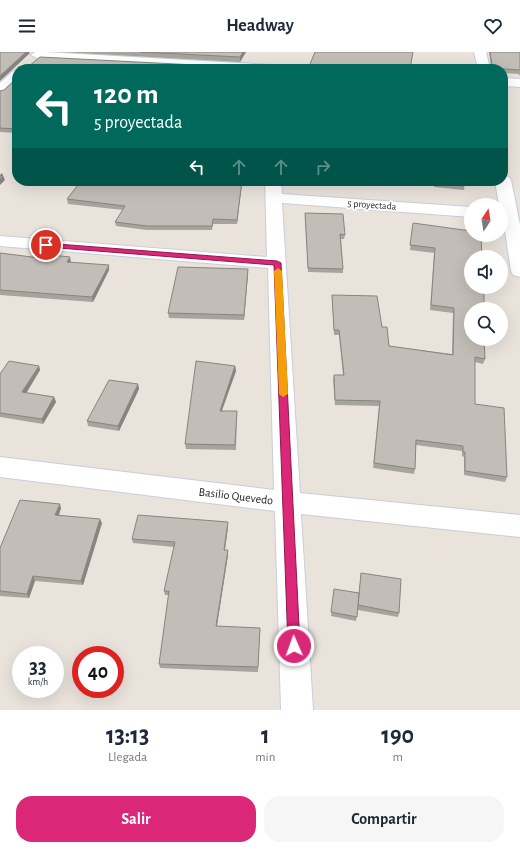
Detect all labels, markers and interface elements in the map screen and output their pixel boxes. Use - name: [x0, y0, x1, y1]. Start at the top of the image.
- icon: menu: [16, 15, 38, 37]
- icon: heart: [482, 15, 504, 37]
- text: Headway: [226, 17, 294, 35]
- icon: left: [28, 80, 80, 132]
- text: 120 m: [94, 81, 159, 109]
- text: 5 proyectada: [94, 114, 182, 132]
- icon: left: [186, 156, 208, 178]
- icon: ahead: [228, 156, 250, 178]
- icon: ahead: [270, 156, 292, 178]
- icon: right: [312, 156, 334, 178]
- street label: 5 proyectada: [347, 198, 397, 212]
- north arrow: [464, 198, 508, 242]
- map controls: [464, 198, 508, 346]
- pin: [29, 228, 63, 262]
- icon: arrive: [35, 234, 57, 256]
- button: sound: [464, 250, 508, 294]
- button: search: [464, 302, 508, 346]
- street label: Basilio Quevedo: [198, 485, 274, 508]
- position arrow: [273, 625, 315, 667]
- speed limit sign: 40: [72, 646, 124, 698]
- text: 33: [29, 657, 47, 677]
- text: km/h: [28, 677, 48, 687]
- text: 13:13: [106, 724, 149, 748]
- text: 1: [261, 724, 270, 748]
- text: 190: [381, 724, 414, 748]
- text: Llegada: [108, 751, 147, 764]
- text: min: [255, 751, 275, 764]
- text: m: [393, 751, 403, 764]
- button: Salir: [16, 796, 256, 842]
- button: Compartir: [264, 796, 504, 842]

